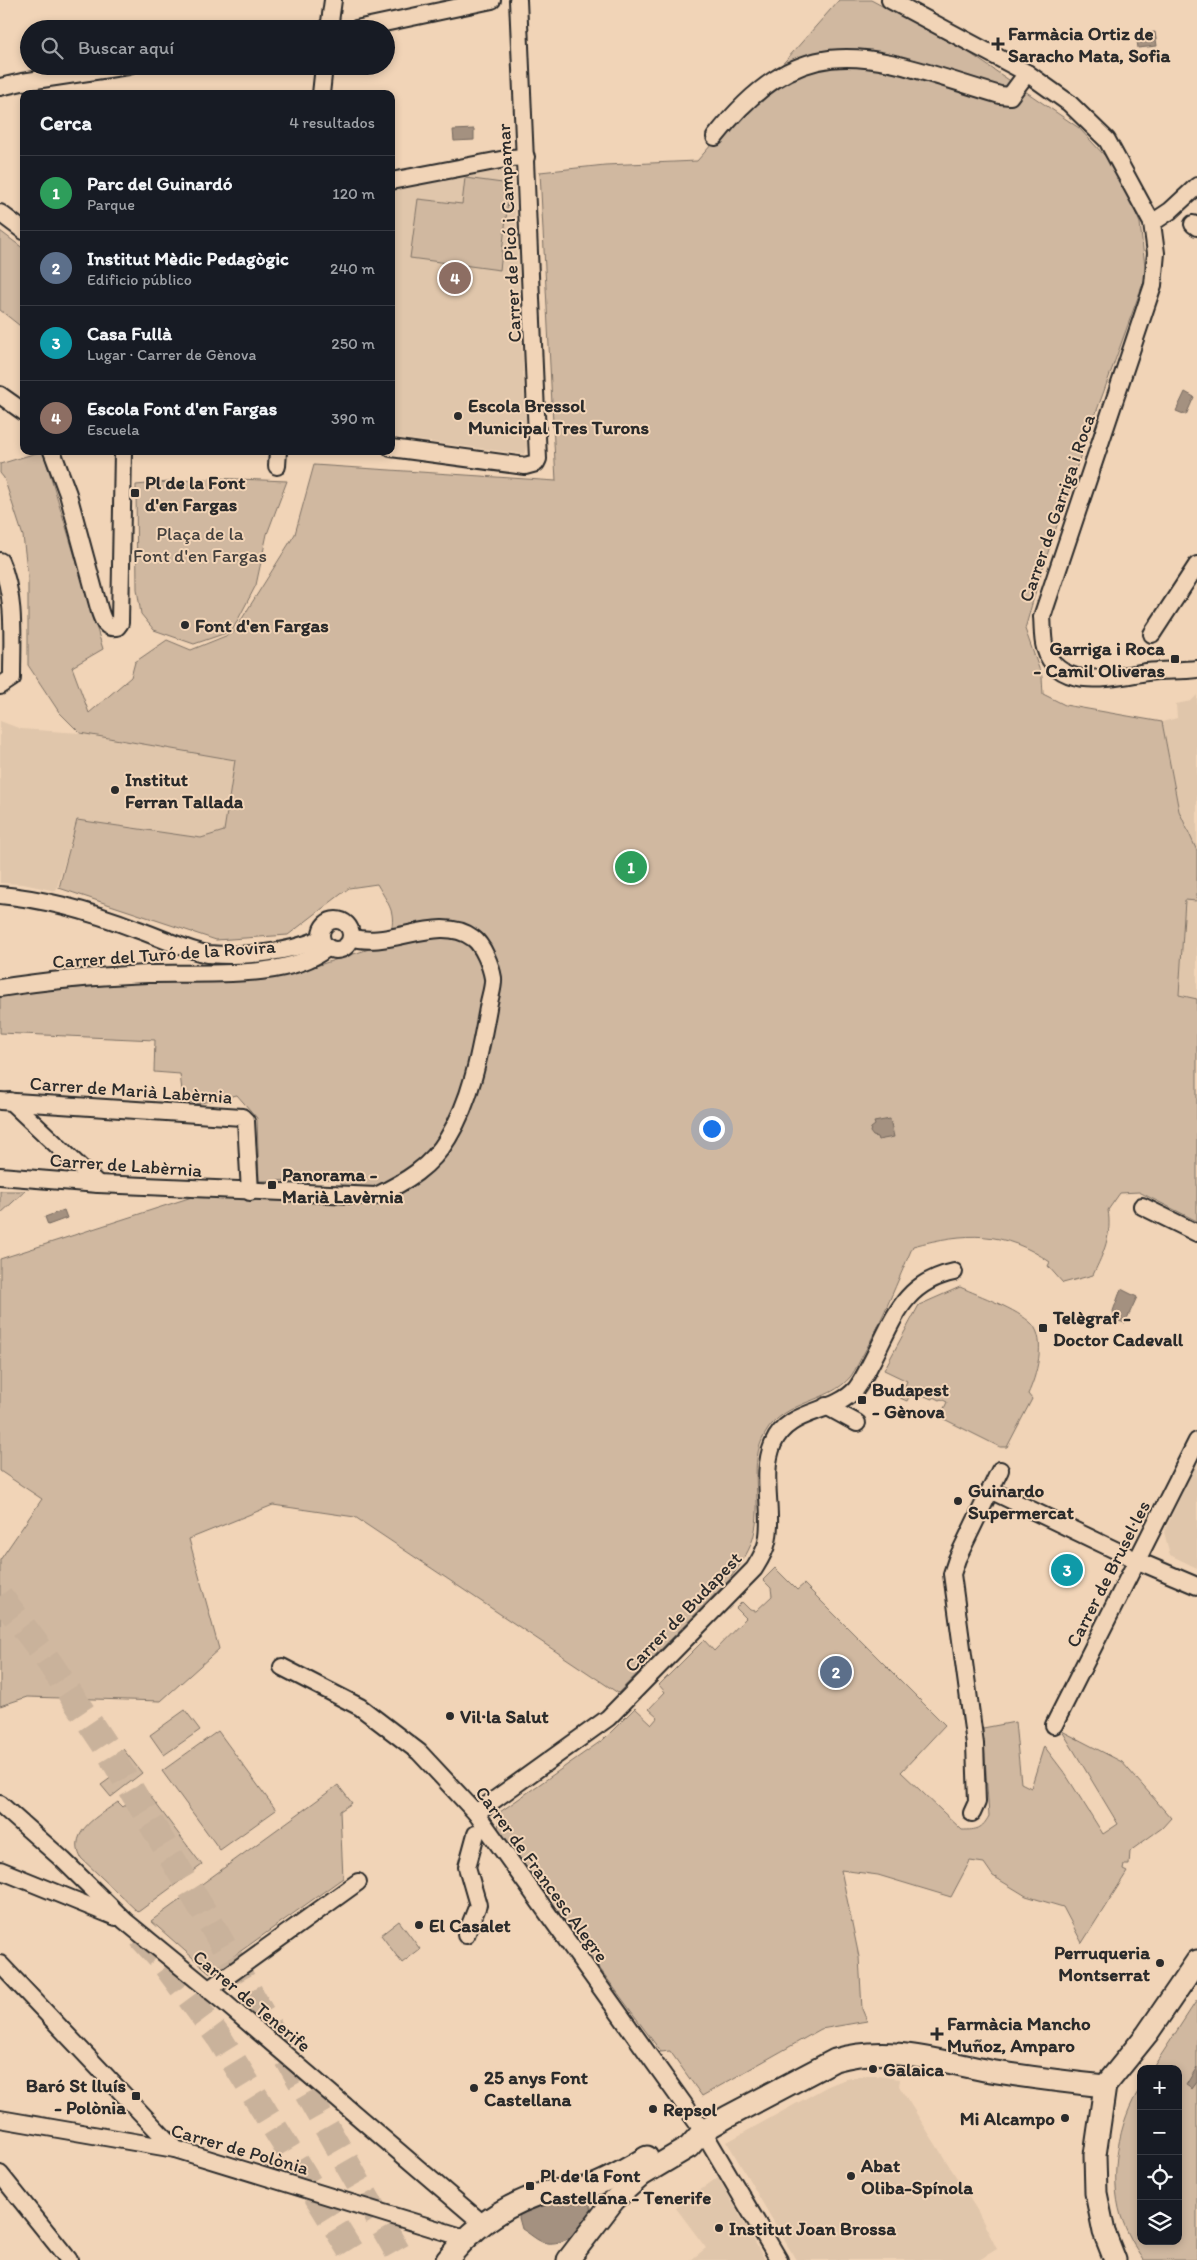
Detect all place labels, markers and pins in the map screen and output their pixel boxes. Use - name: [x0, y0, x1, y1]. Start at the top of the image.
- place label: Farmàcia Ortiz de Saracho Mata, Sofia: [1008, 22, 1172, 67]
- marker: Farmàcia Ortiz de Saracho Mata, Sofia: [992, 38, 1004, 50]
- pin: 4: [439, 259, 471, 297]
- place label: Escola Bressol Municipal Tres Turons: [468, 394, 649, 439]
- marker: Escola Bressol Municipal Tres Turons: [452, 410, 464, 422]
- place label: Pl de la Font d'en Fargas: [145, 471, 246, 516]
- marker: Pl de la Font d'en Fargas: [129, 487, 141, 499]
- place label: Font d'en Fargas: [195, 614, 329, 637]
- marker: Font d'en Fargas: [179, 619, 191, 631]
- place label: Garriga i Roca - Camil Oliveras: [1034, 637, 1165, 682]
- marker: Garriga i Roca - Camil Oliveras: [1169, 653, 1181, 665]
- place label: Institut Ferran Tallada: [125, 768, 244, 813]
- marker: Institut Ferran Tallada: [109, 784, 121, 796]
- pin: 1: [615, 848, 647, 886]
- place label: Panorama - Marià Lavèrnia: [282, 1163, 404, 1208]
- marker: Panorama - Marià Lavèrnia: [266, 1179, 278, 1191]
- place label: Telègraf - Doctor Cadevall: [1052, 1306, 1184, 1351]
- marker: Telègraf - Doctor Cadevall: [1037, 1322, 1049, 1334]
- place label: Budapest - Gènova: [872, 1378, 949, 1423]
- marker: Budapest - Gènova: [856, 1394, 868, 1406]
- place label: Guinardo Supermercat: [968, 1479, 1074, 1524]
- marker: Guinardo Supermercat: [952, 1495, 964, 1507]
- pin: 3: [1051, 1551, 1083, 1589]
- pin: 2: [820, 1653, 852, 1691]
- place label: Vil·la Salut: [460, 1705, 549, 1728]
- marker: Vil·la Salut: [444, 1710, 456, 1722]
- place label: El Casalet: [429, 1914, 511, 1937]
- marker: El Casalet: [413, 1919, 425, 1931]
- place label: Perruqueria Montserrat: [1054, 1941, 1150, 1986]
- marker: Perruqueria Montserrat: [1154, 1957, 1166, 1969]
- place label: Farmàcia Mancho Muñoz, Amparo: [947, 2012, 1091, 2057]
- marker: Farmàcia Mancho Muñoz, Amparo: [931, 2028, 943, 2040]
- place label: Galaica: [883, 2058, 945, 2081]
- marker: Galaica: [867, 2063, 879, 2075]
- place label: 25 anys Font Castellana: [484, 2066, 589, 2111]
- place label: Baró St lluís - Polònia: [26, 2074, 127, 2119]
- marker: 25 anys Font Castellana: [468, 2082, 480, 2094]
- marker: Baró St lluís - Polònia: [130, 2090, 142, 2102]
- place label: Repsol: [663, 2098, 718, 2121]
- marker: Repsol: [647, 2103, 659, 2115]
- place label: Mi Alcampo: [960, 2107, 1055, 2130]
- marker: Mi Alcampo: [1059, 2112, 1071, 2124]
- place label: Abat Oliba-Spínola: [860, 2154, 974, 2199]
- place label: Pl de la Font Castellana - Tenerife: [540, 2164, 711, 2209]
- marker: Abat Oliba-Spínola: [845, 2170, 857, 2182]
- marker: Pl de la Font Castellana - Tenerife: [524, 2180, 536, 2192]
- place label: Institut Joan Brossa: [729, 2217, 896, 2240]
- marker: Institut Joan Brossa: [713, 2222, 725, 2234]

